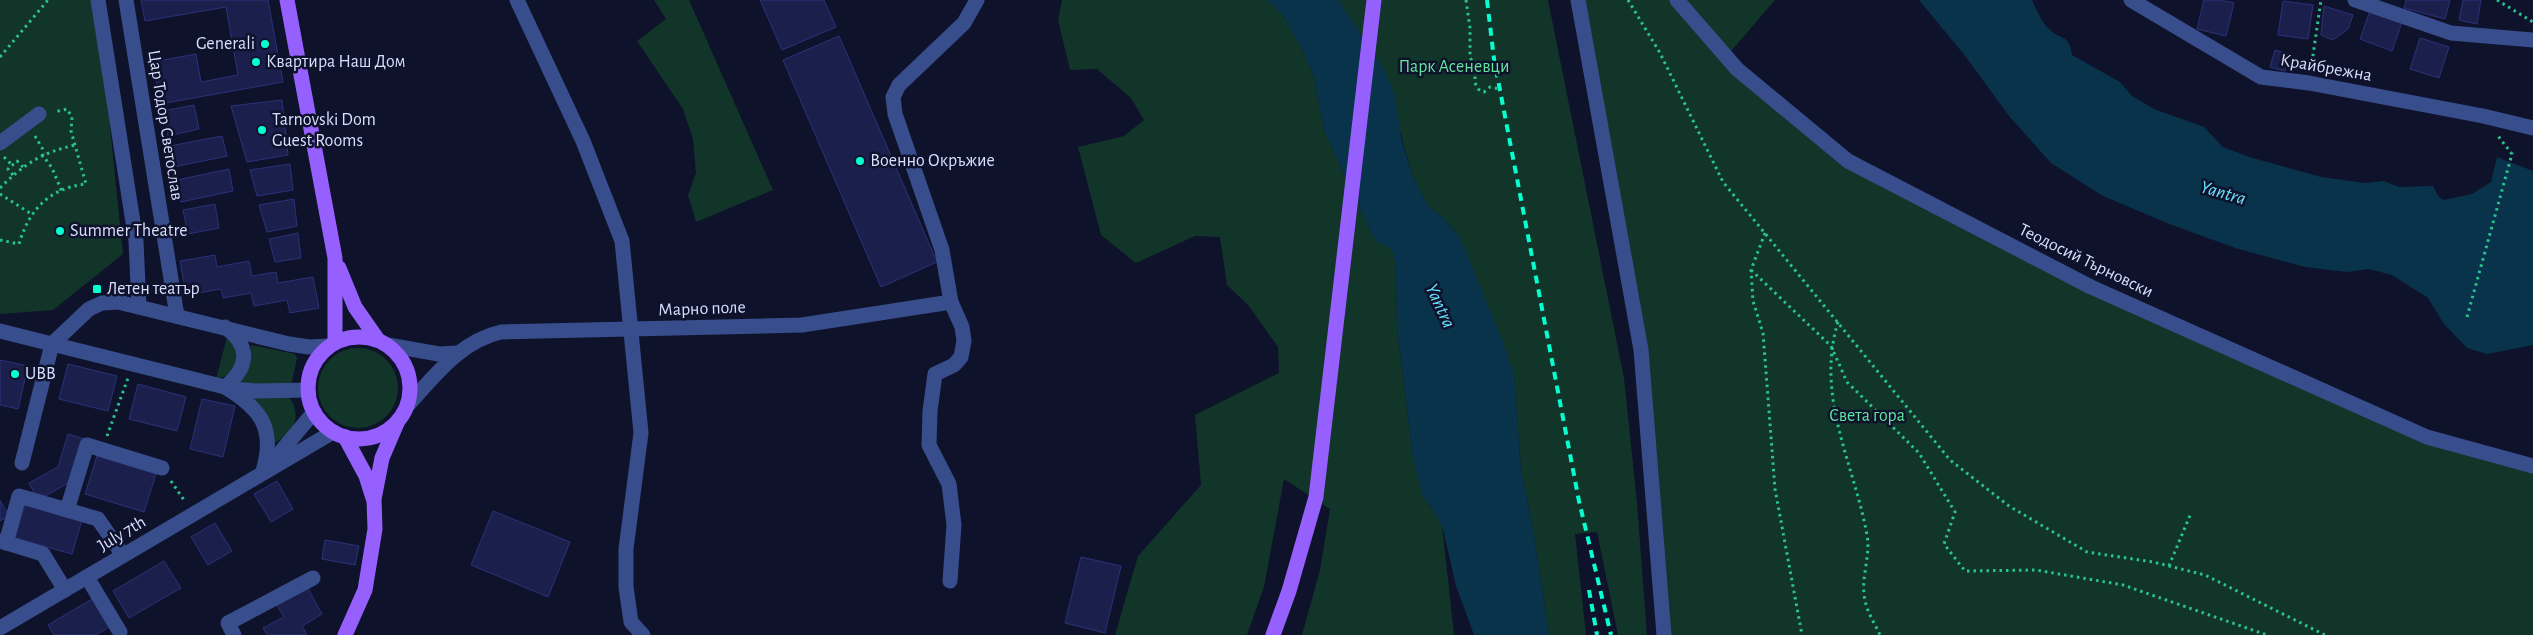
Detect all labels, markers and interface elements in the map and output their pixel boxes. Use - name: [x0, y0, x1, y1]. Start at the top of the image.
- place label: Generali: [196, 35, 255, 53]
- marker: Generali: [259, 38, 271, 50]
- street label: Цар Тодор Светослав: [144, 48, 186, 202]
- street label: Крайбрежна: [2279, 50, 2373, 85]
- place label: Квартира Наш Дом: [266, 53, 406, 71]
- marker: Квартира Наш Дом: [250, 56, 262, 68]
- park label: Парк Асеневци: [1399, 58, 1509, 76]
- place label: Tarnovski Dom Guest Rooms: [272, 111, 376, 150]
- marker: Tarnovski Dom Guest Rooms: [256, 124, 268, 136]
- place label: Военно Окръжие: [870, 152, 995, 170]
- marker: Военно Окръжие: [854, 155, 866, 167]
- water label: Yantra: [2198, 177, 2248, 209]
- street label: Теодосий Търновски: [2016, 221, 2156, 301]
- place label: Summer Theatre: [70, 222, 188, 240]
- marker: Summer Theatre: [54, 225, 66, 237]
- place label: Летен театър: [107, 280, 200, 298]
- water label: Yantra: [1422, 281, 1458, 331]
- marker: Летен театър: [91, 283, 103, 295]
- street label: Марно поле: [658, 298, 746, 320]
- place label: UBB: [25, 365, 56, 383]
- marker: UBB: [9, 368, 21, 380]
- park label: Света гора: [1829, 407, 1905, 425]
- street label: July 7th: [95, 513, 149, 555]

